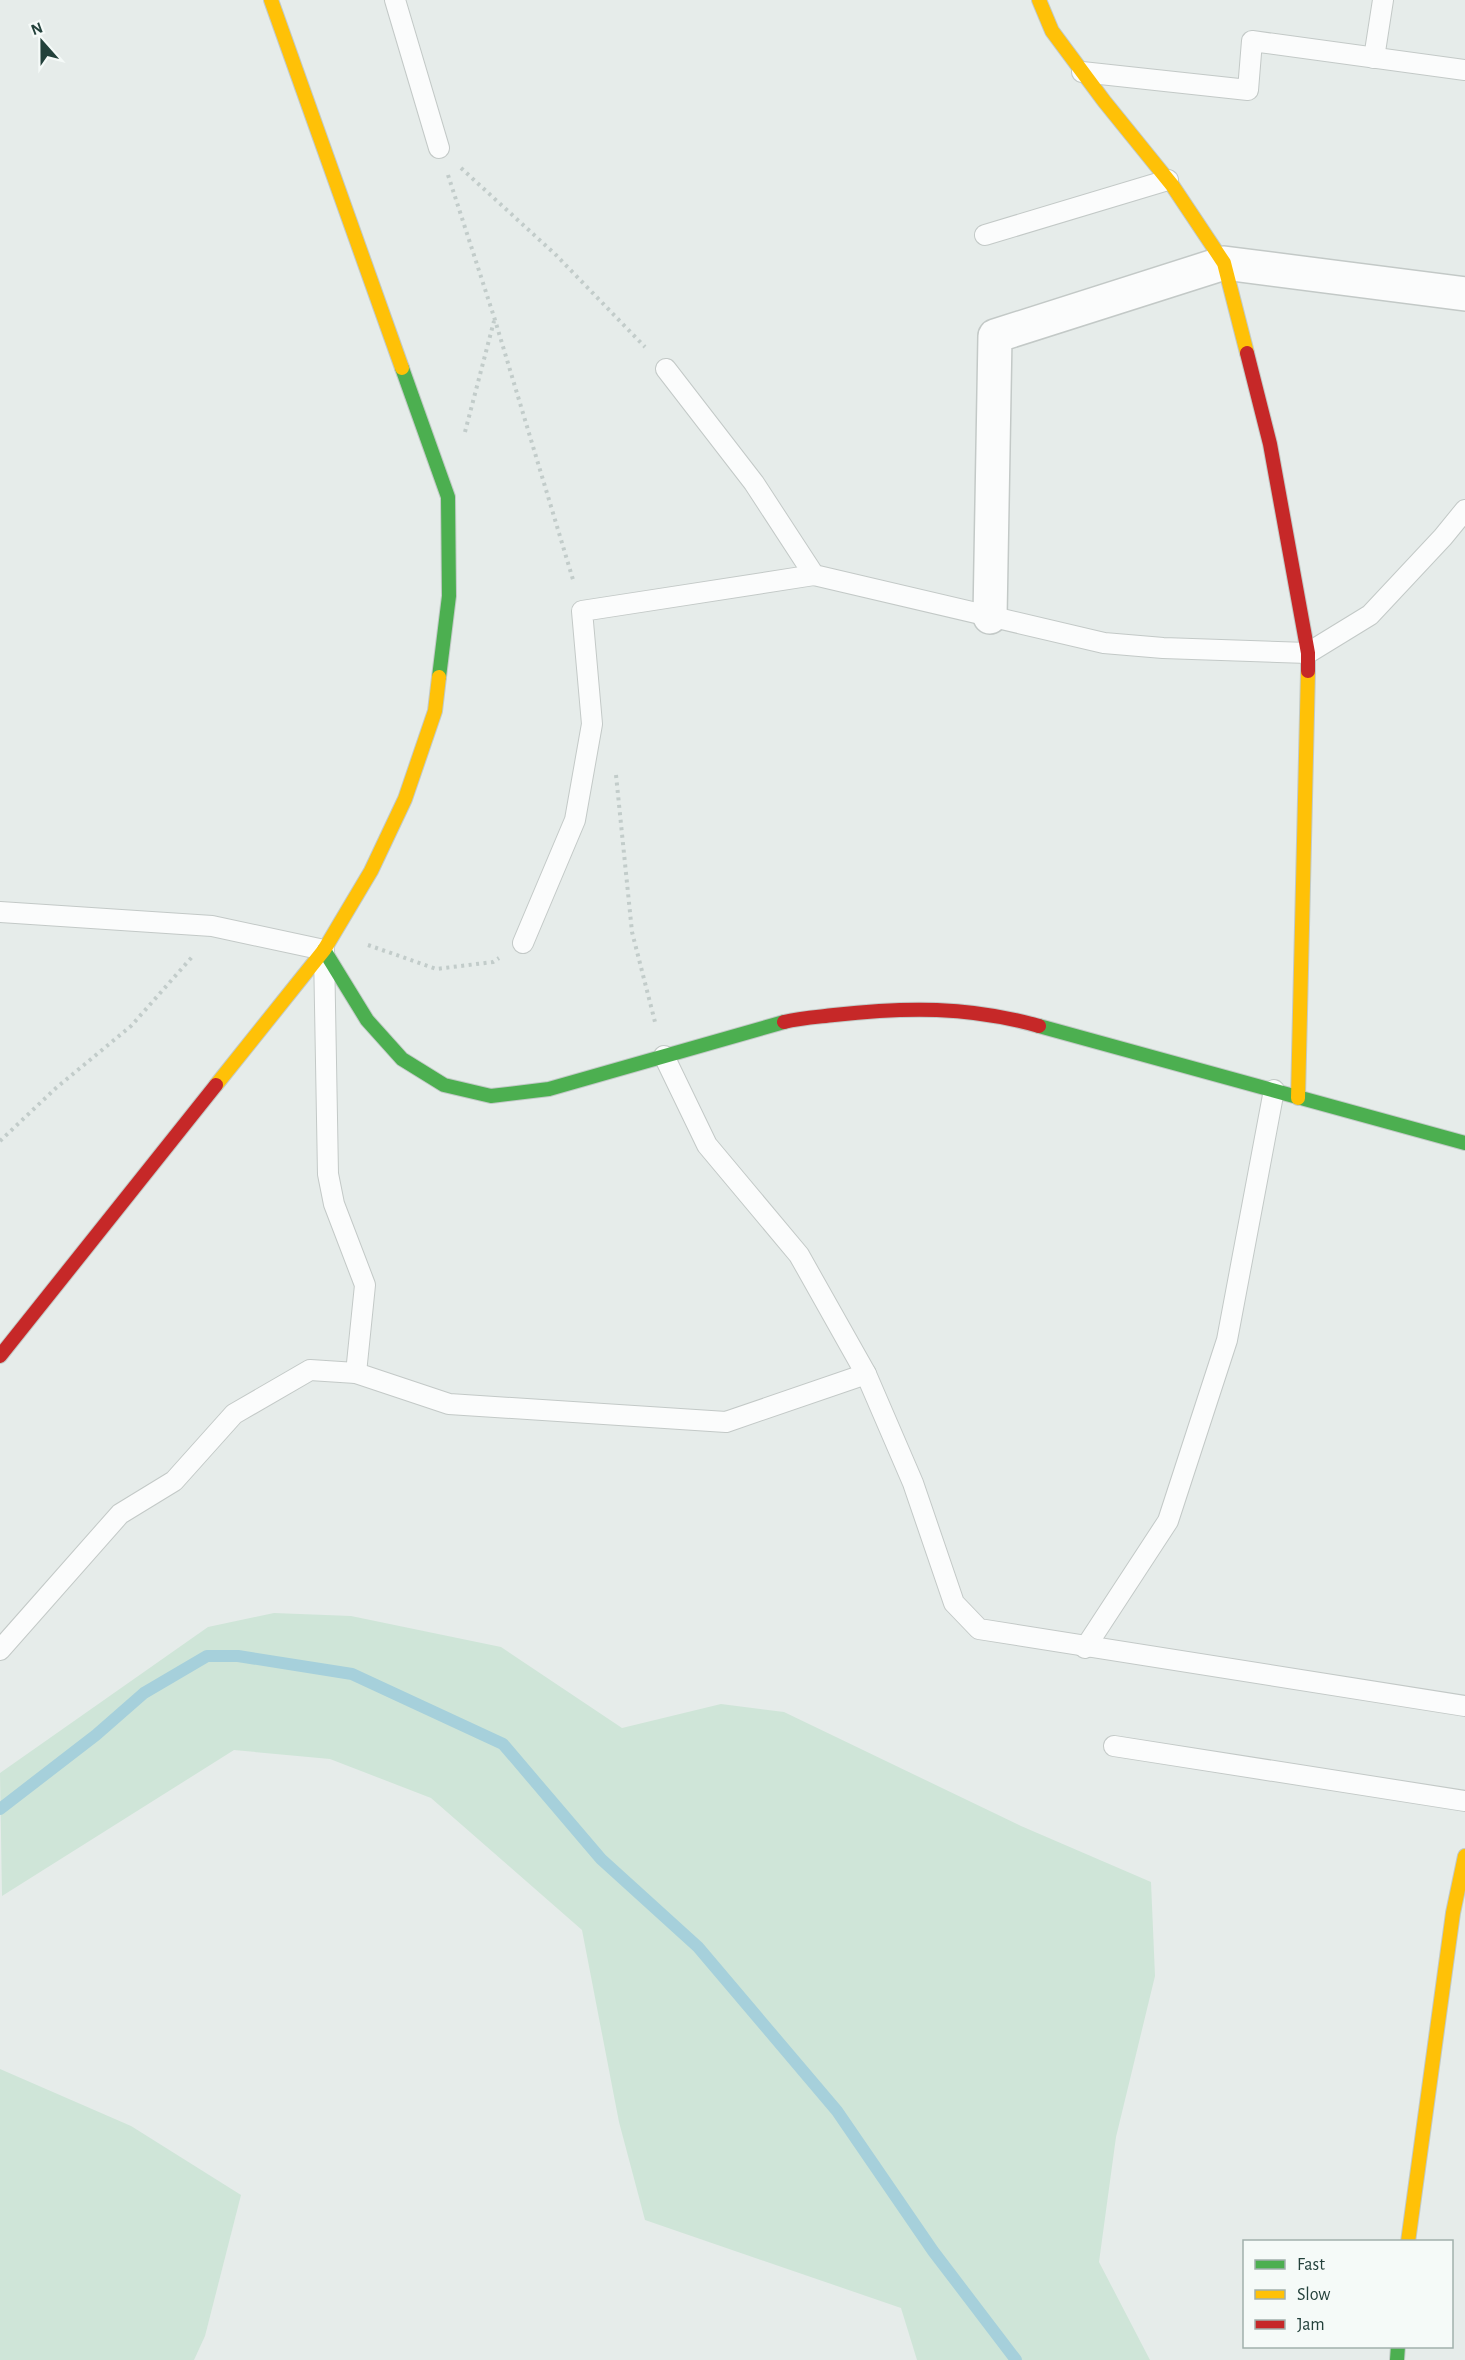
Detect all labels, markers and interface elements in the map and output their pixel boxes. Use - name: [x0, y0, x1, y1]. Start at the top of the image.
- north arrow: [12, 12, 72, 72]
- text: N: [29, 19, 45, 38]
- legend: [1243, 2240, 1453, 2348]
- text: Fast: [1297, 2256, 1325, 2274]
- text: Slow: [1297, 2286, 1330, 2304]
- text: Jam: [1297, 2316, 1325, 2334]

